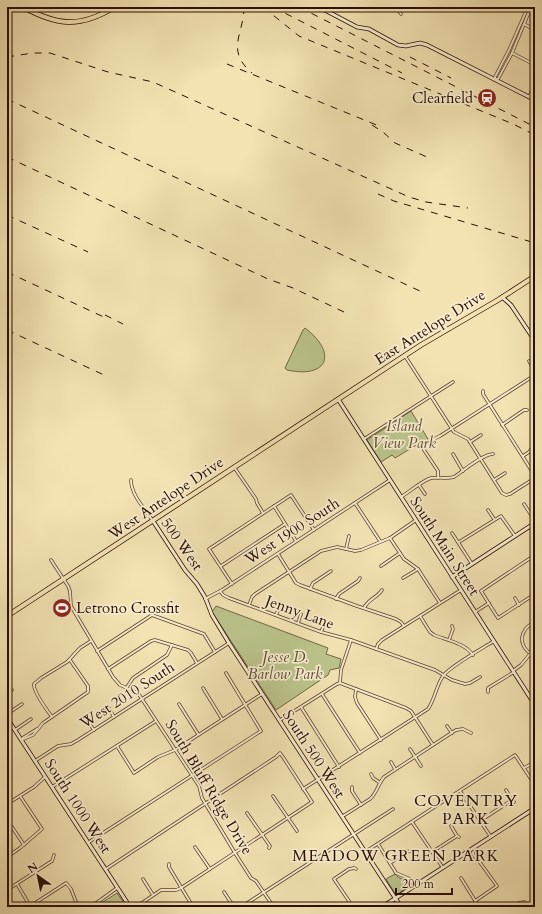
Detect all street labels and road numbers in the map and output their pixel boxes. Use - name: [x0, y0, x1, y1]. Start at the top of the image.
- street label: East Antelope Drive: [371, 285, 489, 369]
- street label: West Antelope Drive: [104, 452, 228, 545]
- street label: West 1900 South: [240, 493, 344, 570]
- street label: South Main Street: [405, 493, 485, 600]
- street label: 500 West: [157, 514, 208, 575]
- street label: Jenny Lane: [261, 590, 337, 634]
- street label: West 2010 South: [75, 657, 179, 734]
- street label: South 500 West: [278, 706, 350, 802]
- street label: South Bluff Ridge Drive: [161, 716, 257, 858]
- street label: South 1000 West: [40, 755, 116, 857]

